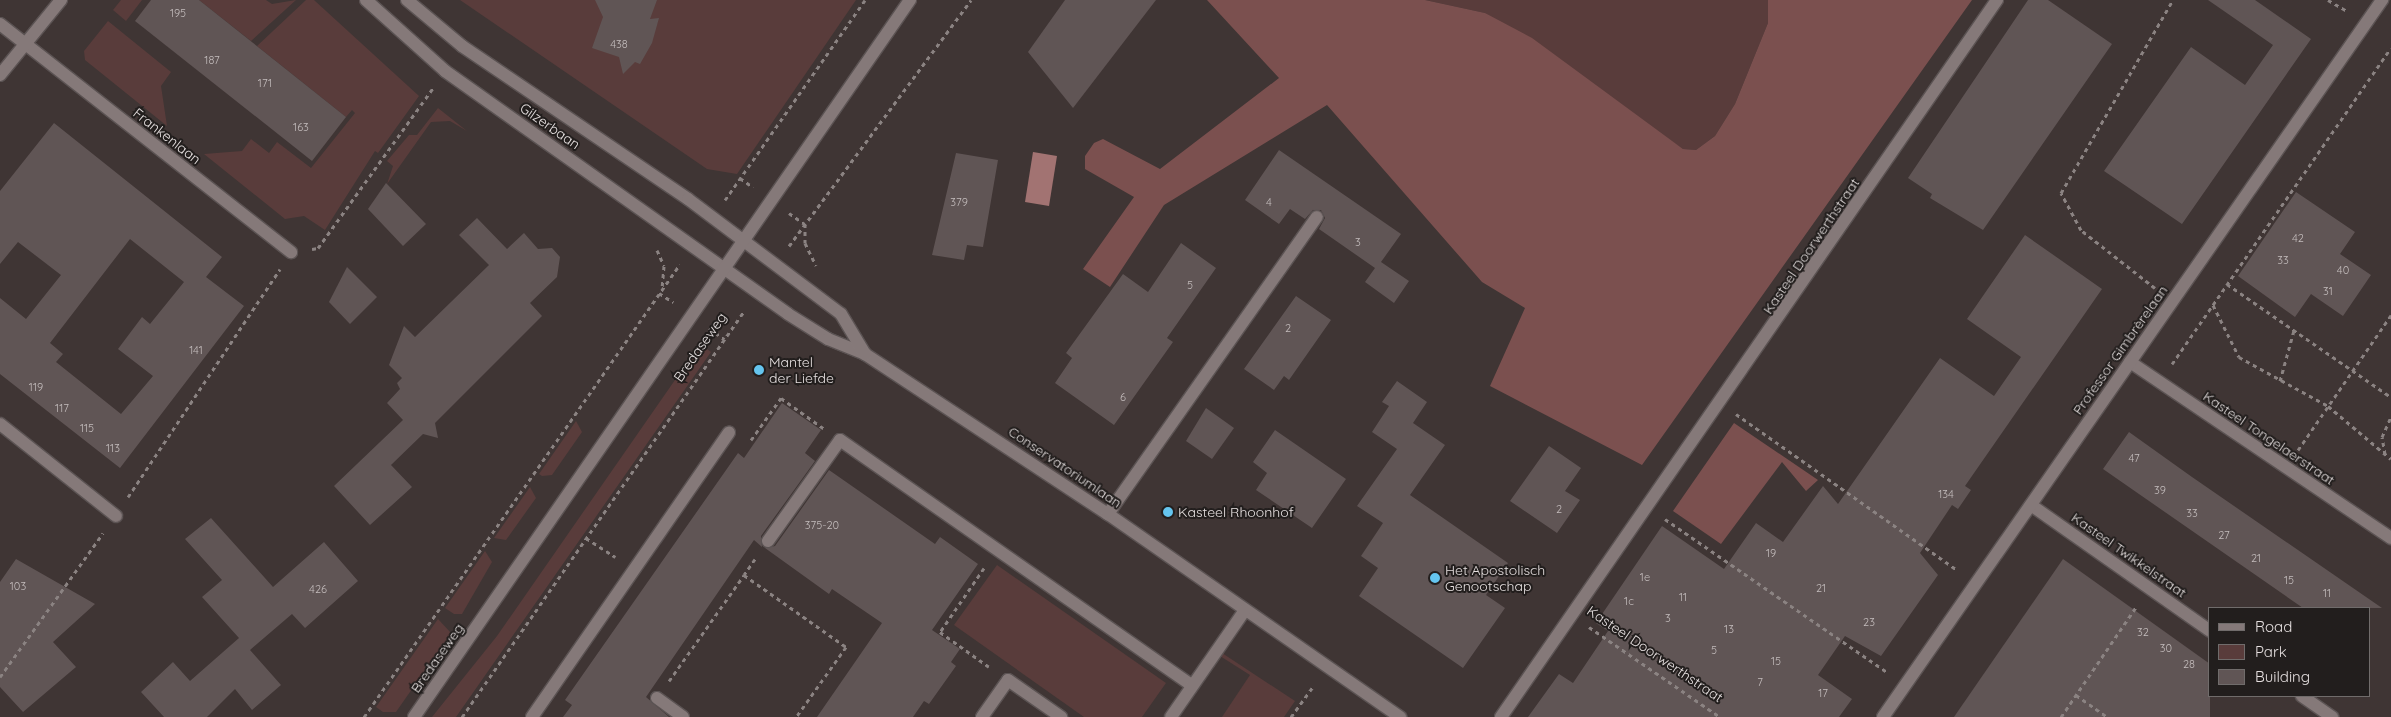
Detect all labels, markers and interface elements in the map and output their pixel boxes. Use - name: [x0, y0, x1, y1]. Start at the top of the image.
- house number: 195: [170, 6, 186, 20]
- house number: 438: [610, 37, 628, 51]
- house number: 187: [204, 53, 220, 67]
- house number: 171: [258, 76, 272, 90]
- street label: Gilzerbaan: [517, 99, 583, 153]
- street label: Frankenlaan: [130, 104, 204, 168]
- house number: 163: [293, 120, 309, 134]
- street label: Kasteel Doorwerthstraat: [1759, 175, 1863, 317]
- house number: 379: [950, 195, 968, 209]
- house number: 4: [1266, 195, 1272, 209]
- house number: 42: [2292, 231, 2304, 245]
- house number: 3: [1355, 235, 1361, 249]
- house number: 33: [2277, 253, 2289, 267]
- house number: 40: [2337, 263, 2349, 277]
- house number: 5: [1187, 278, 1193, 292]
- street label: Professor Gimbrèrelaan: [2069, 282, 2171, 418]
- house number: 31: [2323, 284, 2333, 298]
- street label: Bredaseweg: [670, 309, 730, 385]
- house number: 2: [1285, 321, 1291, 335]
- house number: 141: [189, 343, 203, 357]
- place label: Mantel der Liefde: [769, 354, 834, 387]
- marker: Mantel der Liefde: [753, 364, 765, 376]
- house number: 119: [29, 380, 43, 394]
- street label: Kasteel Tongelaerstraat: [2200, 388, 2338, 488]
- house number: 6: [1120, 390, 1126, 404]
- house number: 117: [55, 401, 69, 415]
- house number: 115: [80, 421, 94, 435]
- street label: Conservatoriumlaan: [1005, 423, 1125, 511]
- house number: 113: [106, 441, 120, 455]
- house number: 47: [2128, 451, 2140, 465]
- house number: 39: [2154, 483, 2166, 497]
- house number: 134: [1938, 487, 1954, 501]
- house number: 2: [1556, 502, 1562, 516]
- place label: Kasteel Rhoonhof: [1178, 504, 1294, 520]
- marker: Kasteel Rhoonhof: [1162, 506, 1174, 518]
- house number: 33: [2186, 506, 2198, 520]
- street label: Kasteel Twikkelstraat: [2068, 509, 2190, 601]
- house number: 375-20: [805, 518, 839, 532]
- house number: 27: [2218, 528, 2230, 542]
- house number: 19: [1766, 546, 1776, 560]
- house number: 21: [2251, 551, 2261, 565]
- place label: Het Apostolisch Genootschap: [1445, 562, 1545, 594]
- house number: 1e: [1640, 570, 1650, 584]
- marker: Het Apostolisch Genootschap: [1429, 572, 1441, 584]
- house number: 15: [2284, 573, 2294, 587]
- house number: 103: [10, 579, 26, 593]
- house number: 21: [1816, 581, 1826, 595]
- house number: 426: [309, 582, 327, 596]
- house number: 11: [2323, 586, 2331, 600]
- house number: 11: [1679, 590, 1687, 604]
- house number: 1c: [1624, 594, 1634, 608]
- street label: Kasteel Doorwerthstraat: [1584, 602, 1726, 706]
- legend: [2208, 607, 2371, 697]
- house number: 3: [1665, 611, 1671, 625]
- house number: 23: [1863, 615, 1875, 629]
- text: Road: [2255, 617, 2292, 636]
- street label: Bredaseweg: [407, 620, 467, 696]
- house number: 13: [1724, 622, 1734, 636]
- house number: 32: [2137, 625, 2149, 639]
- house number: 30: [2160, 641, 2172, 655]
- text: Park: [2255, 642, 2287, 661]
- house number: 5: [1711, 643, 1717, 657]
- house number: 15: [1771, 654, 1781, 668]
- house number: 28: [2183, 657, 2195, 671]
- text: Building: [2255, 667, 2310, 686]
- house number: 7: [1757, 675, 1763, 689]
- house number: 17: [1818, 686, 1828, 700]

